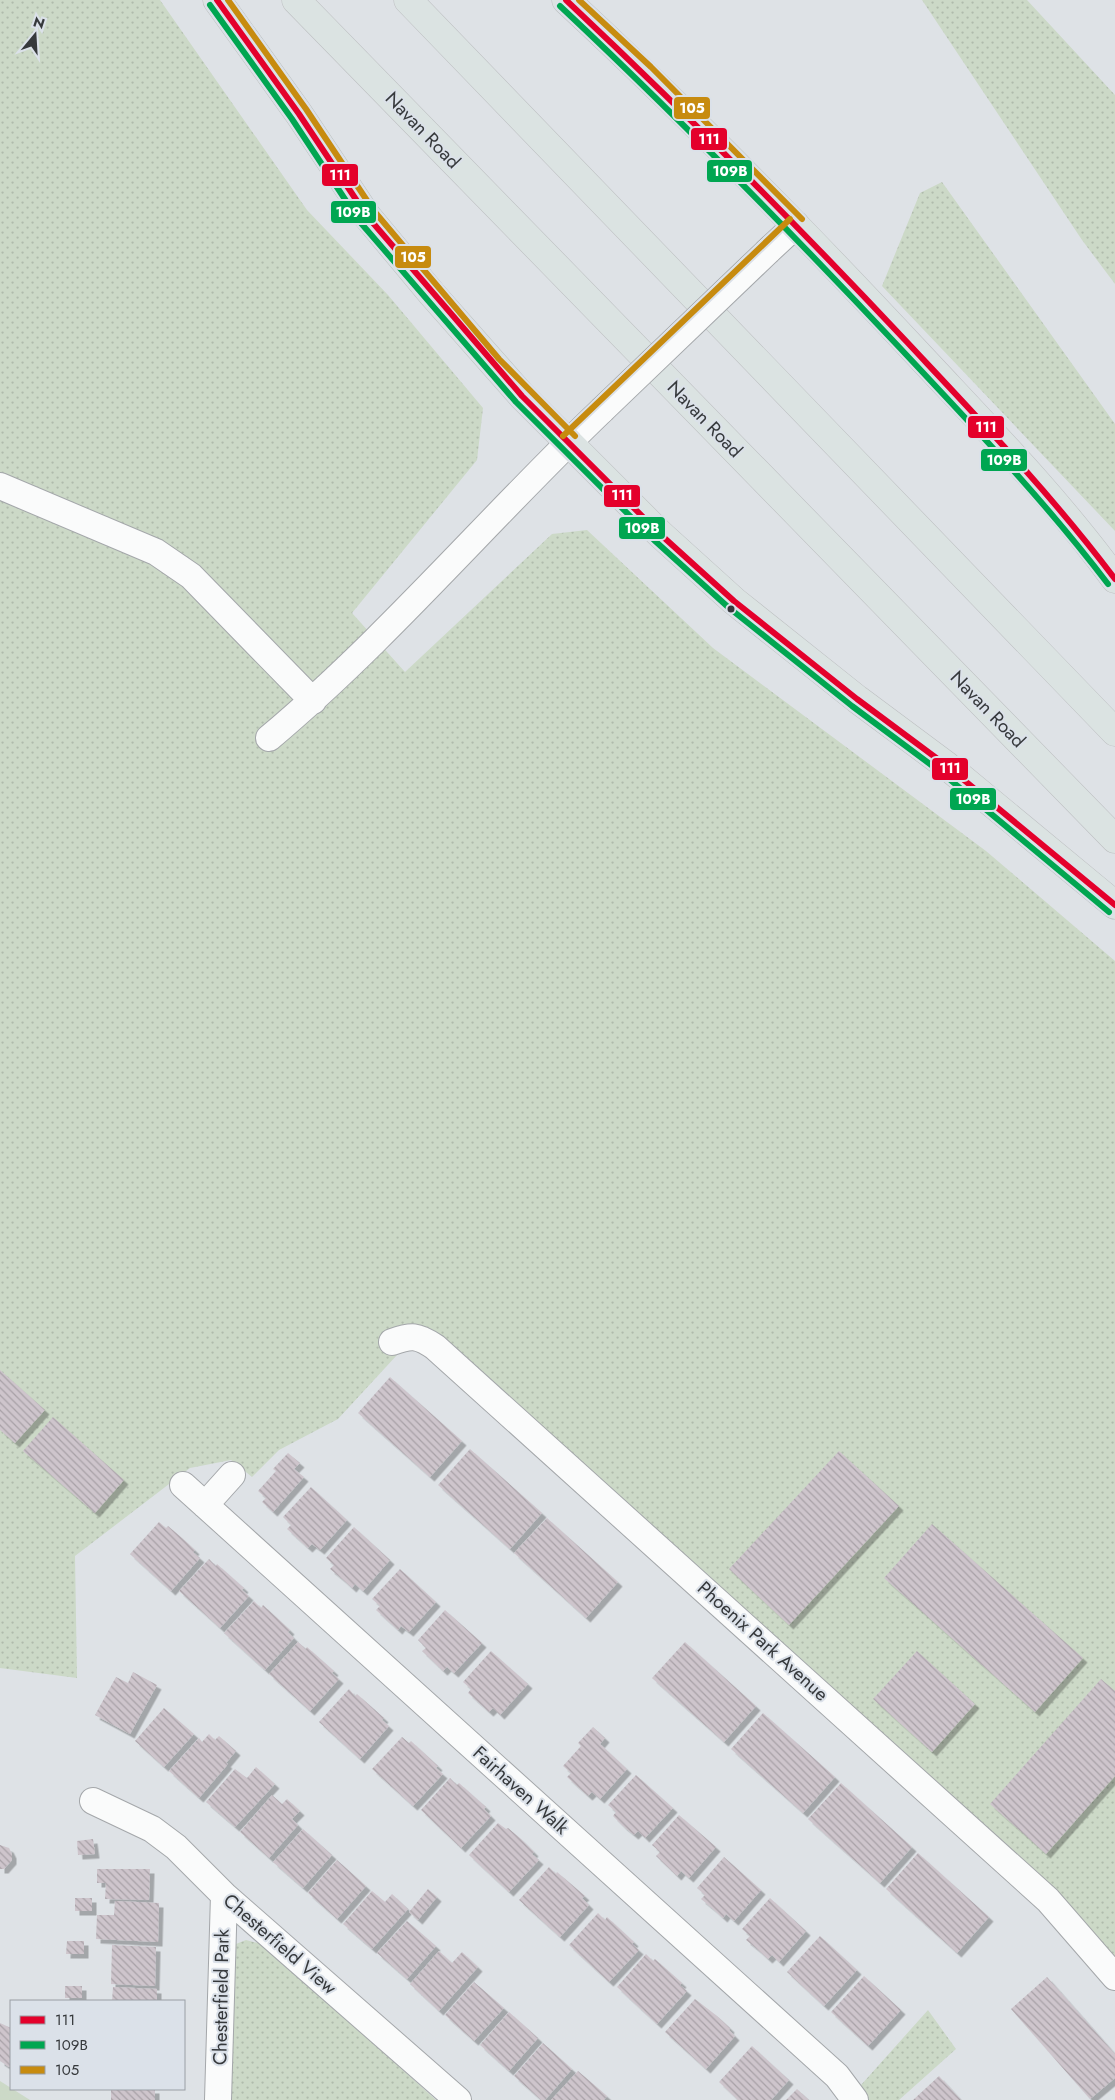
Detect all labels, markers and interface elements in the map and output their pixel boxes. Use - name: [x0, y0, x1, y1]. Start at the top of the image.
- north arrow: [10, 10, 60, 60]
- text: N: [31, 11, 47, 34]
- street label: Navan Road: [379, 85, 467, 175]
- line badge: 105: [673, 96, 711, 120]
- text: 105: [679, 98, 705, 118]
- line badge: 111: [690, 127, 728, 151]
- text: 111: [698, 129, 720, 149]
- line badge: 109B: [706, 159, 753, 183]
- text: 109B: [712, 161, 748, 181]
- line badge: 111: [321, 163, 359, 187]
- text: 111: [329, 165, 351, 185]
- line badge: 109B: [330, 200, 377, 224]
- text: 109B: [335, 202, 371, 222]
- line badge: 105: [394, 245, 432, 269]
- text: 105: [400, 247, 426, 267]
- street label: Navan Road: [661, 374, 749, 464]
- line badge: 111: [967, 415, 1005, 439]
- text: 111: [975, 417, 997, 437]
- line badge: 109B: [980, 448, 1028, 472]
- text: 109B: [986, 450, 1022, 470]
- line badge: 111: [603, 484, 641, 508]
- text: 111: [611, 485, 633, 505]
- line badge: 109B: [618, 516, 666, 540]
- text: 109B: [624, 518, 660, 538]
- unlabelled marker: [726, 604, 736, 614]
- street label: Navan Road: [944, 664, 1032, 754]
- line badge: 111: [931, 757, 969, 781]
- text: 111: [939, 758, 961, 778]
- line badge: 109B: [949, 787, 997, 811]
- text: 109B: [955, 789, 991, 809]
- street label: Phoenix Park Avenue: [692, 1575, 835, 1707]
- street label: Fairhaven Walk: [467, 1740, 575, 1841]
- street label: Chesterfield View: [217, 1887, 343, 2001]
- street label: Chesterfield Park: [206, 1928, 236, 2065]
- legend: [10, 2000, 185, 2090]
- text: 111: [55, 2009, 75, 2031]
- text: 109B: [55, 2034, 88, 2056]
- text: 105: [55, 2059, 79, 2081]

